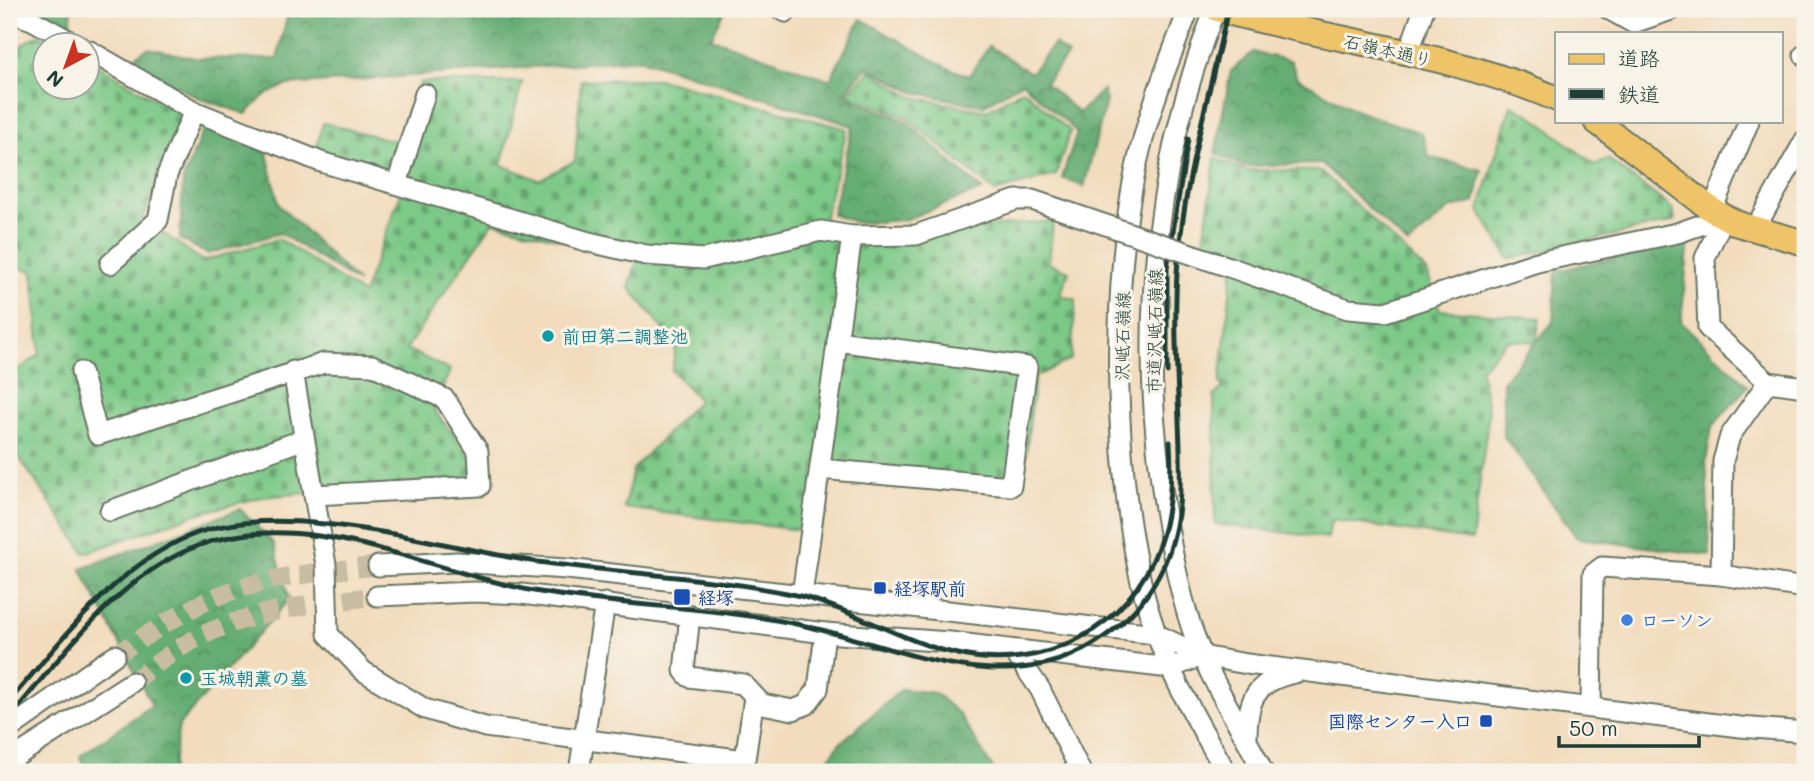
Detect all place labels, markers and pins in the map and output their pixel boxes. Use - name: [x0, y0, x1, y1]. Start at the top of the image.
- place label: 前田第二調整池: [562, 324, 688, 348]
- marker: 前田第二調整池: [540, 328, 556, 344]
- place label: 経塚駅前: [894, 576, 966, 600]
- marker: 経塚駅前: [872, 580, 888, 596]
- place label: 経塚: [698, 585, 734, 609]
- marker: 経塚: [672, 587, 692, 607]
- place label: ローソン: [1641, 608, 1713, 632]
- marker: ローソン: [1619, 612, 1635, 628]
- place label: 玉城朝薫の墓: [200, 666, 308, 690]
- marker: 玉城朝薫の墓: [178, 670, 194, 686]
- place label: 国際センター入口: [1328, 709, 1472, 733]
- marker: 国際センター入口: [1478, 713, 1494, 729]

